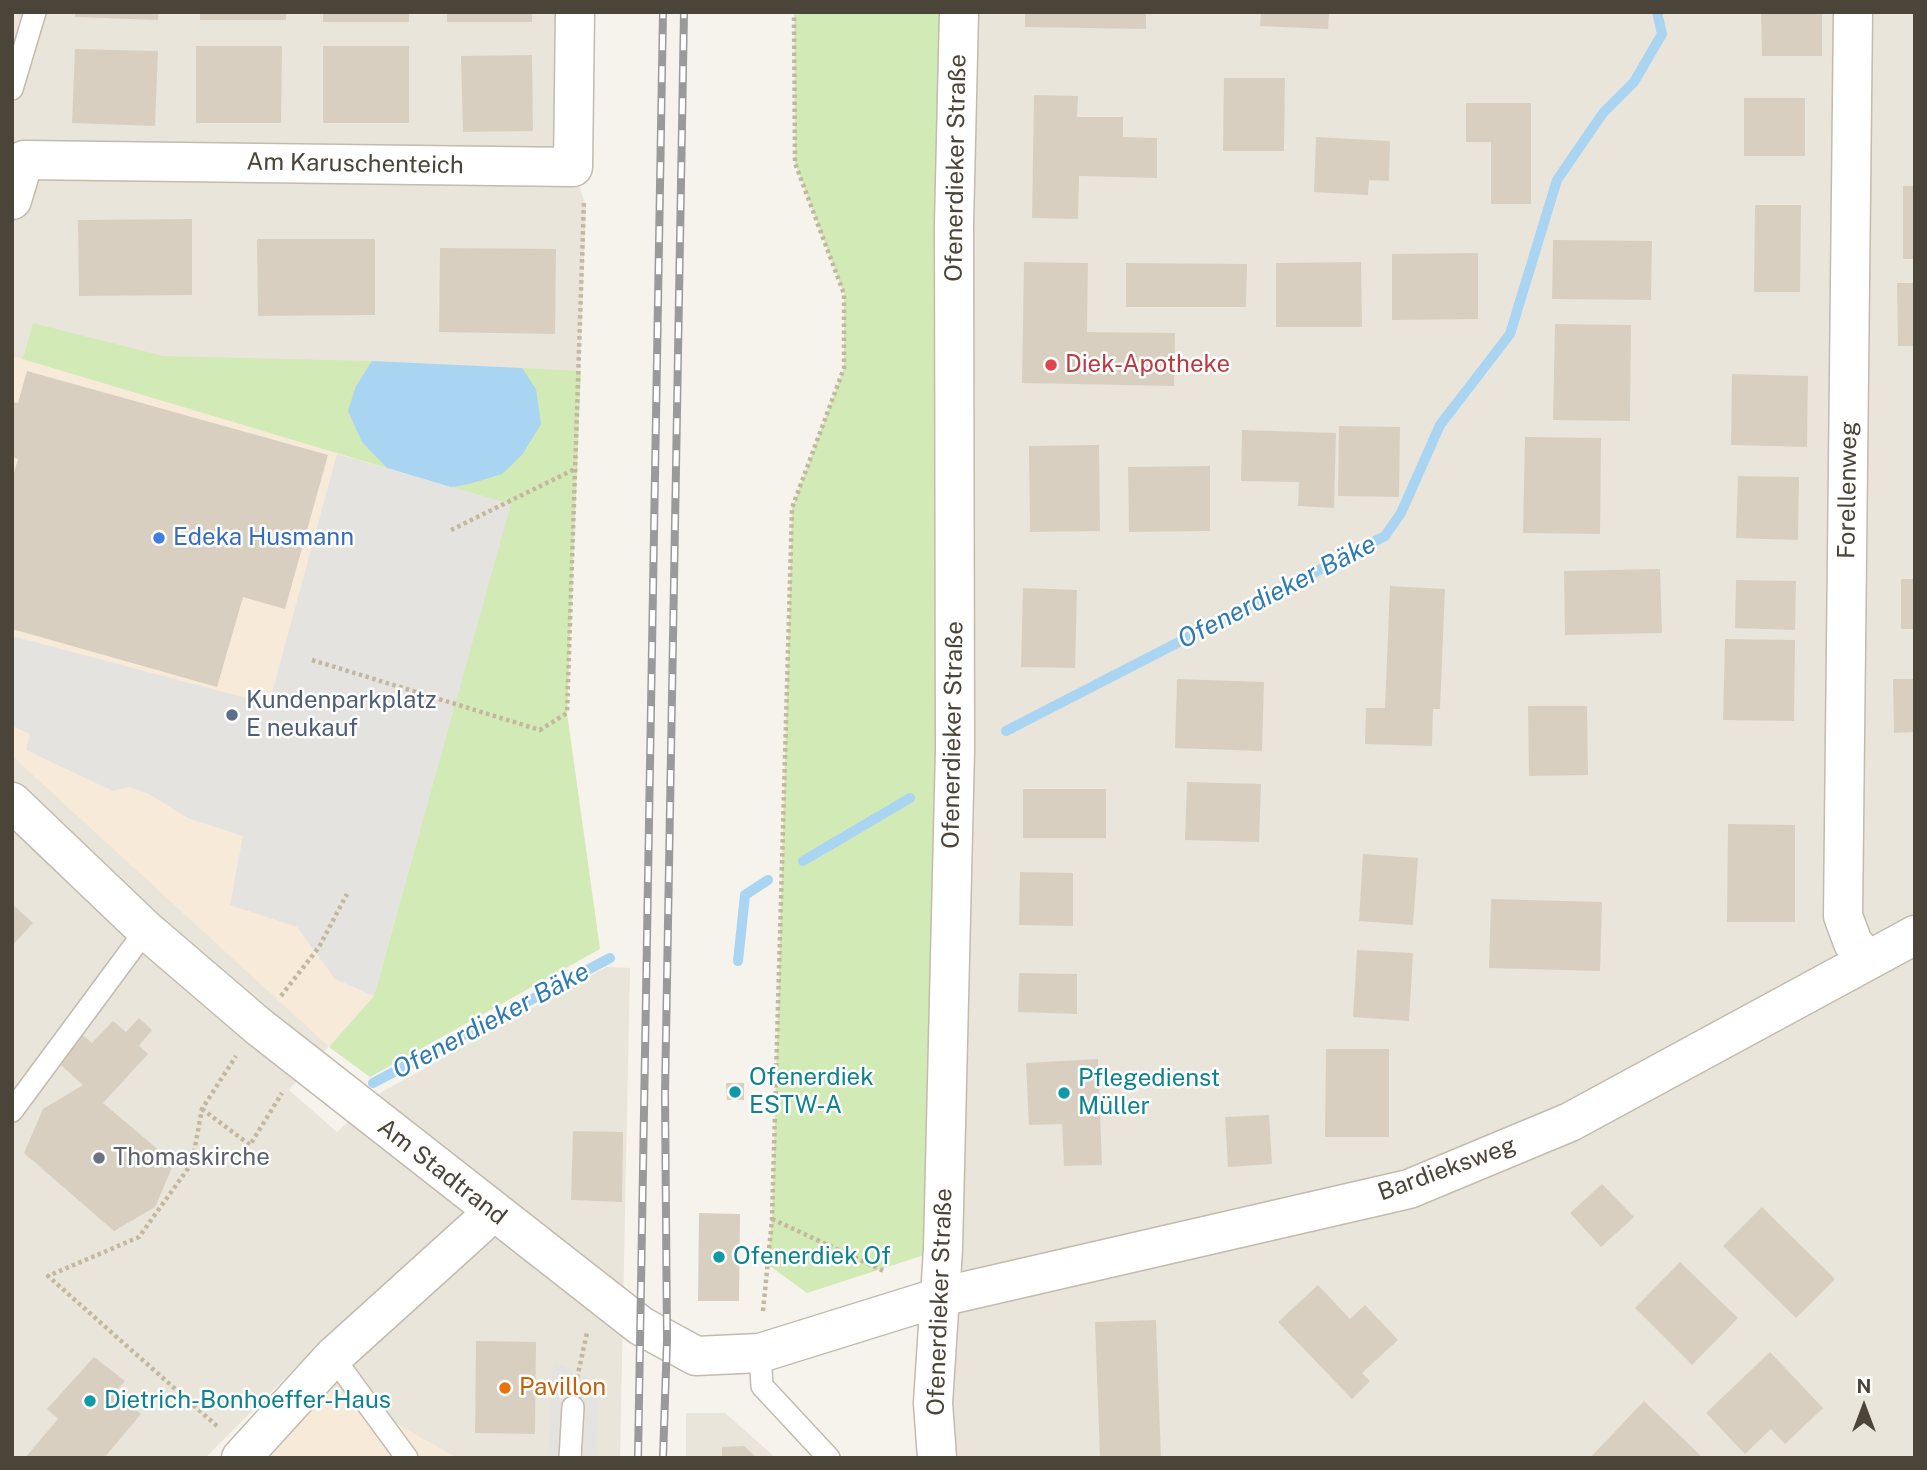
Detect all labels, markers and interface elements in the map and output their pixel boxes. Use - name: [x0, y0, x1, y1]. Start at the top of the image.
- street label: Ofenerdieker Straße: [940, 54, 972, 282]
- street label: Am Karuschenteich: [246, 148, 464, 180]
- place label: Diek-Apotheke: [1065, 351, 1230, 379]
- marker: Diek-Apotheke: [1043, 357, 1059, 373]
- street label: Forellenweg: [1832, 421, 1864, 559]
- place label: Edeka Husmann: [173, 524, 354, 552]
- water label: Ofenerdieker Bäke: [1173, 529, 1381, 655]
- marker: Edeka Husmann: [151, 530, 167, 546]
- street label: Ofenerdieker Straße: [937, 621, 969, 849]
- place label: Kundenparkplatz E neukauf: [246, 687, 437, 743]
- marker: Kundenparkplatz E neukauf: [224, 707, 240, 723]
- water label: Ofenerdieker Bäke: [387, 956, 595, 1086]
- place label: Ofenerdiek ESTW-A: [749, 1064, 874, 1120]
- place label: Pflegedienst Müller: [1078, 1065, 1220, 1121]
- marker: Ofenerdiek ESTW-A: [727, 1084, 743, 1100]
- marker: Pflegedienst Müller: [1056, 1085, 1072, 1101]
- street label: Am Stadtrand: [372, 1113, 512, 1231]
- street label: Bardieksweg: [1374, 1131, 1520, 1207]
- place label: Thomaskirche: [113, 1144, 270, 1172]
- marker: Thomaskirche: [91, 1150, 107, 1166]
- street label: Ofenerdieker Straße: [922, 1188, 958, 1416]
- place label: Ofenerdiek Of: [733, 1243, 891, 1271]
- marker: Ofenerdiek Of: [711, 1249, 727, 1265]
- north arrow: [1829, 1372, 1899, 1442]
- place label: Pavillon: [519, 1374, 606, 1402]
- text: N: [1857, 1375, 1871, 1397]
- marker: Pavillon: [497, 1380, 513, 1396]
- place label: Dietrich-Bonhoeffer-Haus: [104, 1387, 391, 1415]
- marker: Dietrich-Bonhoeffer-Haus: [82, 1393, 98, 1409]

